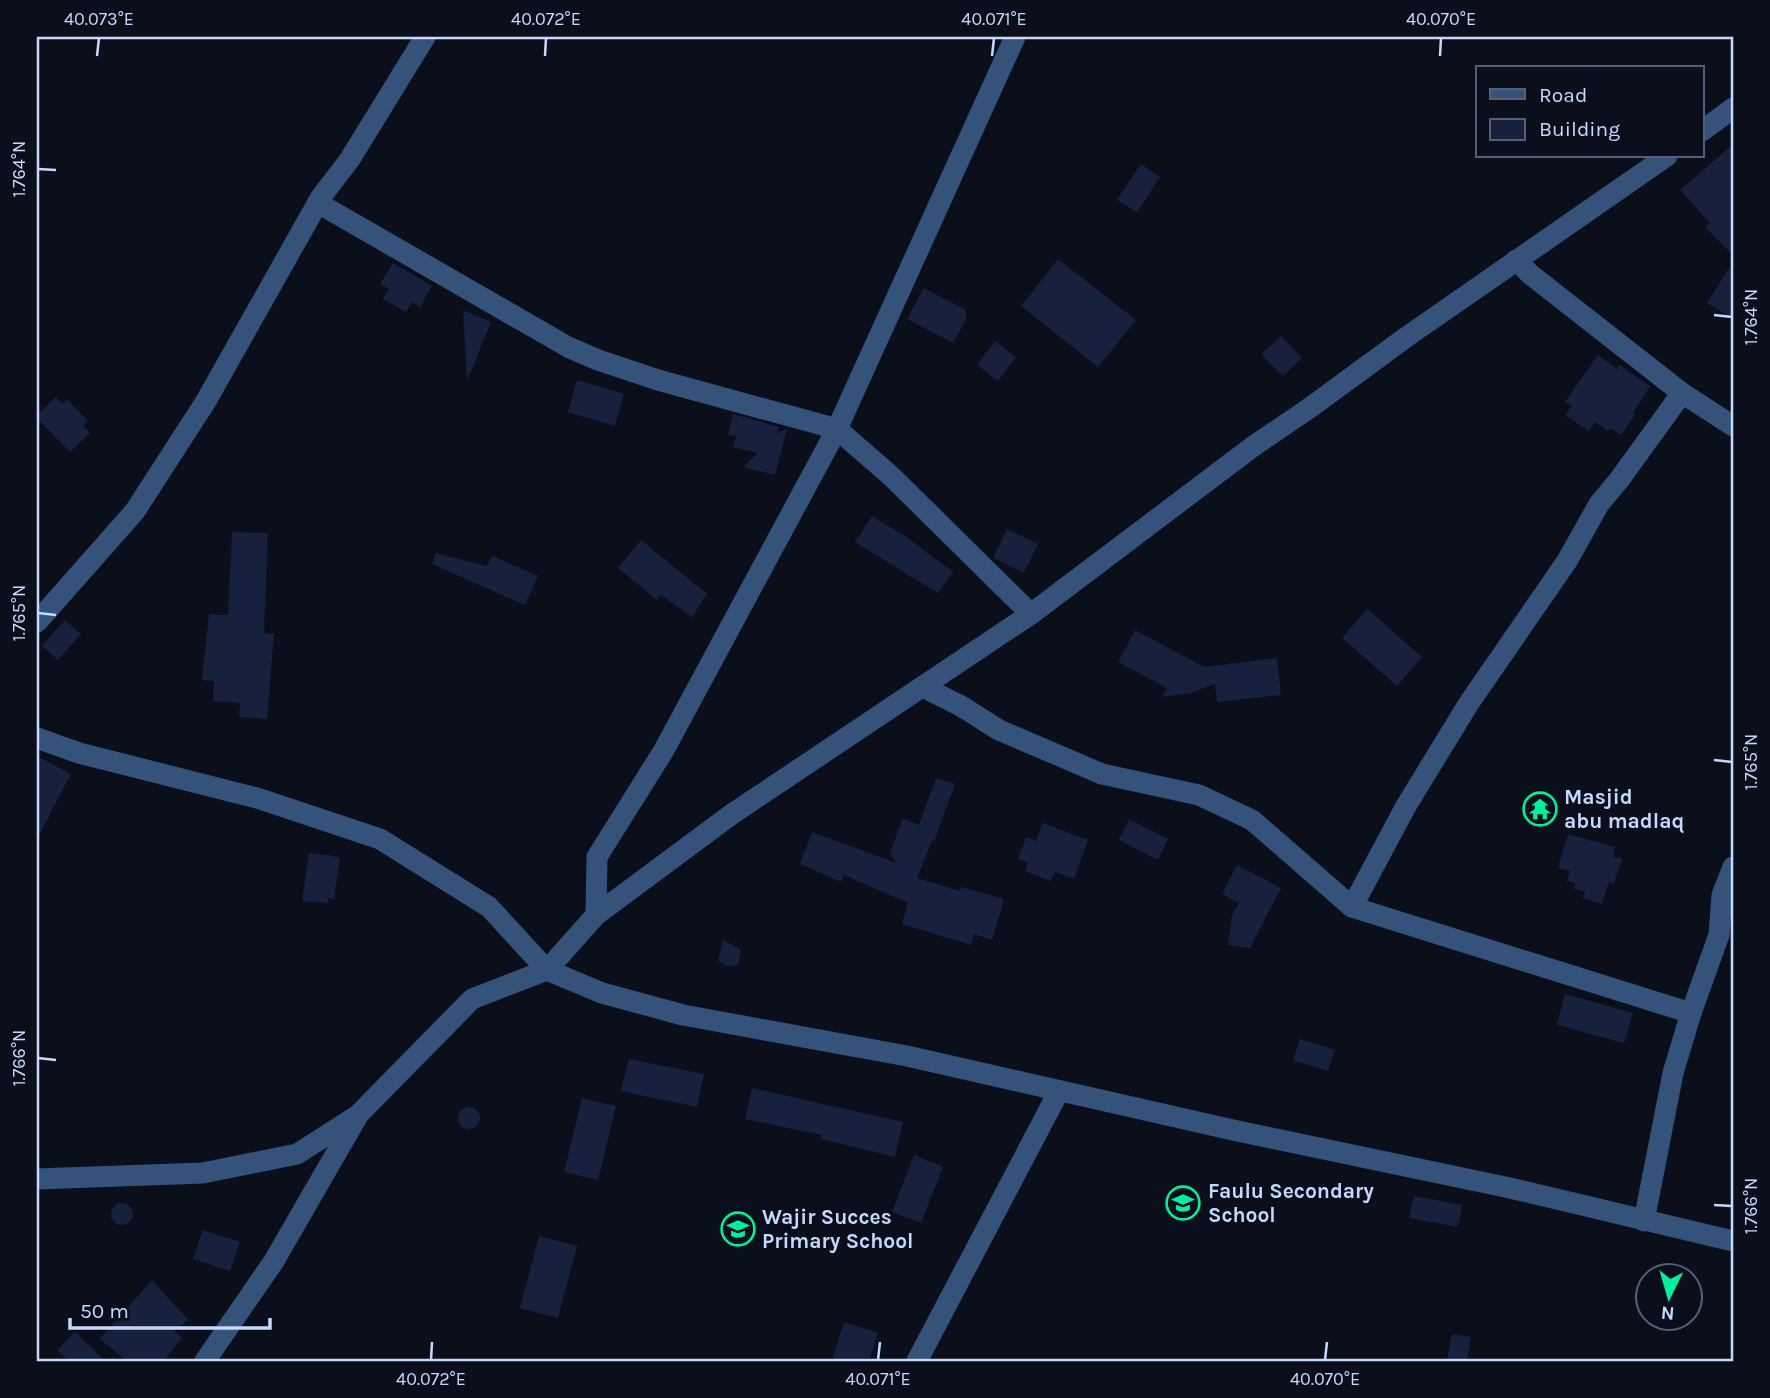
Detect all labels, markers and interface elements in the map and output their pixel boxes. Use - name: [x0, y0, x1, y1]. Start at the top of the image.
- text: 40.073°E: [64, 8, 134, 30]
- text: 40.072°E: [511, 8, 581, 30]
- text: 40.071°E: [961, 8, 1027, 30]
- text: 40.070°E: [1406, 8, 1476, 30]
- legend: [1476, 66, 1704, 158]
- text: Road: [1539, 83, 1587, 107]
- text: Building: [1539, 117, 1620, 141]
- text: 1.764°N: [8, 141, 30, 197]
- text: 1.764°N: [1740, 289, 1762, 345]
- text: 1.765°N: [8, 585, 30, 641]
- text: 1.765°N: [1740, 734, 1762, 790]
- place label: Masjid abu madlaq: [1564, 785, 1684, 834]
- temple icon: Masjid abu madlaq: [1521, 790, 1559, 828]
- text: 1.766°N: [8, 1030, 30, 1086]
- text: 1.766°N: [1740, 1178, 1762, 1234]
- place label: Faulu Secondary School: [1208, 1179, 1374, 1227]
- school or university icon: Faulu Secondary School: [1164, 1184, 1202, 1222]
- place label: Wajir Succes Primary School: [762, 1205, 913, 1253]
- school or university icon: Wajir Succes Primary School: [719, 1210, 757, 1248]
- north arrow: [1634, 1262, 1704, 1332]
- scale bar: [70, 1286, 270, 1330]
- text: 50 m: [80, 1299, 129, 1323]
- text: N: [1660, 1301, 1675, 1324]
- text: 40.072°E: [396, 1368, 466, 1390]
- text: 40.071°E: [845, 1368, 911, 1390]
- text: 40.070°E: [1290, 1368, 1360, 1390]

